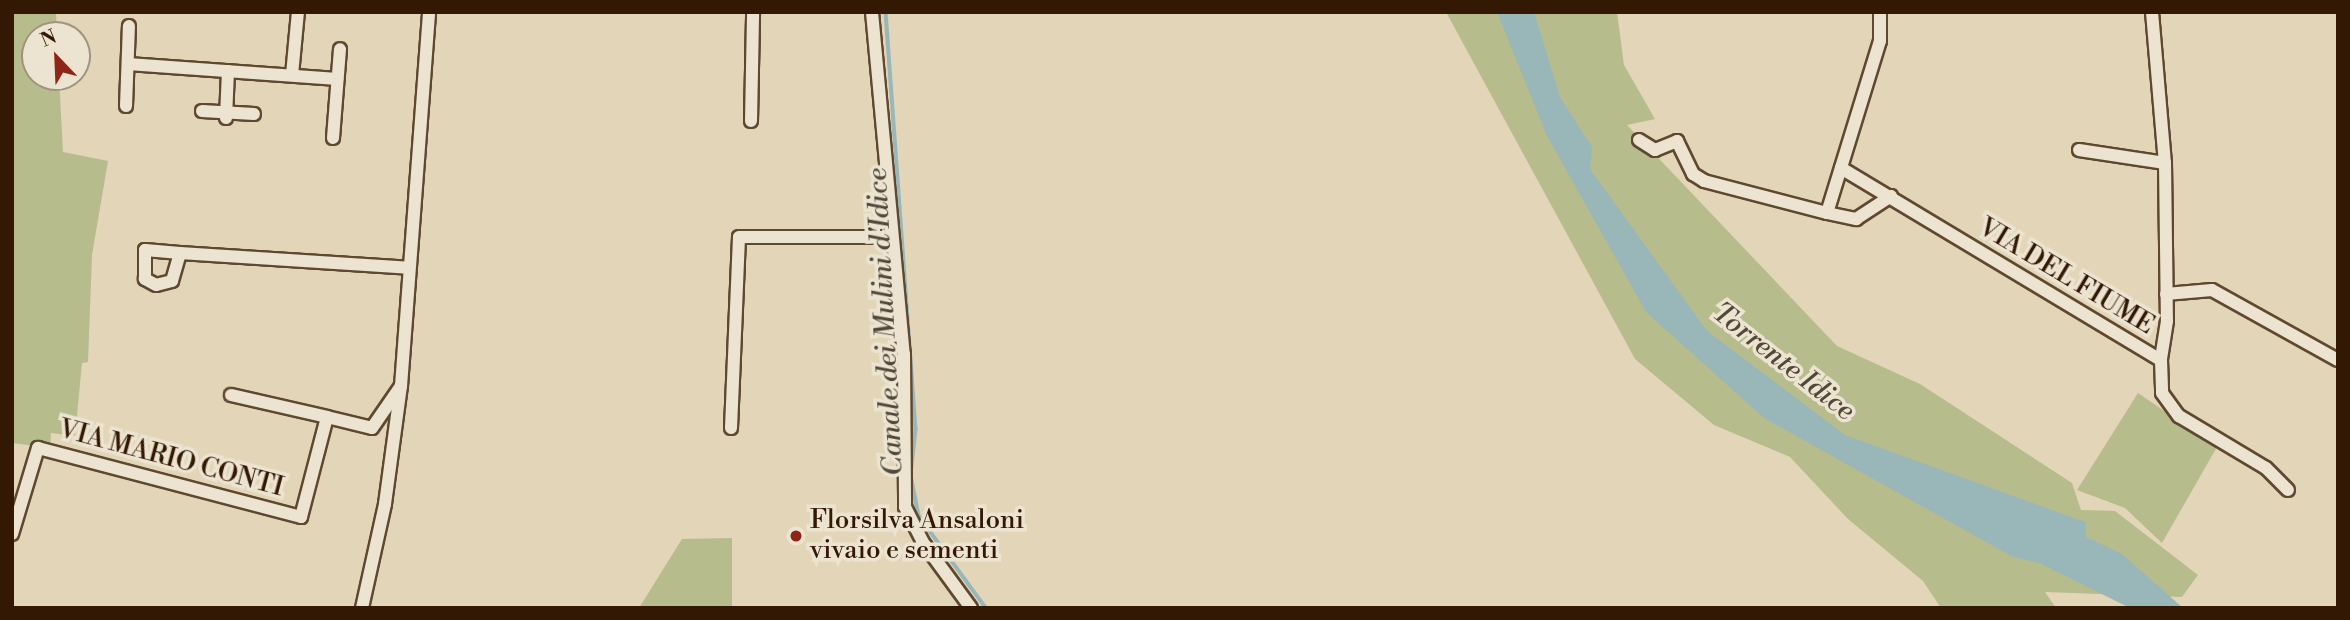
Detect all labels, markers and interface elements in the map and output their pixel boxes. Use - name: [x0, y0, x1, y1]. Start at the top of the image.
- north arrow: [21, 21, 91, 91]
- text: N: [37, 25, 60, 52]
- water label: Canale dei Mulini d'Idice: [861, 167, 911, 477]
- street label: VIA DEL FIUME: [1972, 212, 2160, 342]
- water label: Torrente Idice: [1705, 296, 1861, 428]
- street label: VIA MARIO CONTI: [55, 414, 287, 504]
- place label: Florsilva Ansaloni vivaio e sementi: [810, 505, 1024, 566]
- marker: Florsilva Ansaloni vivaio e sementi: [788, 528, 804, 544]

